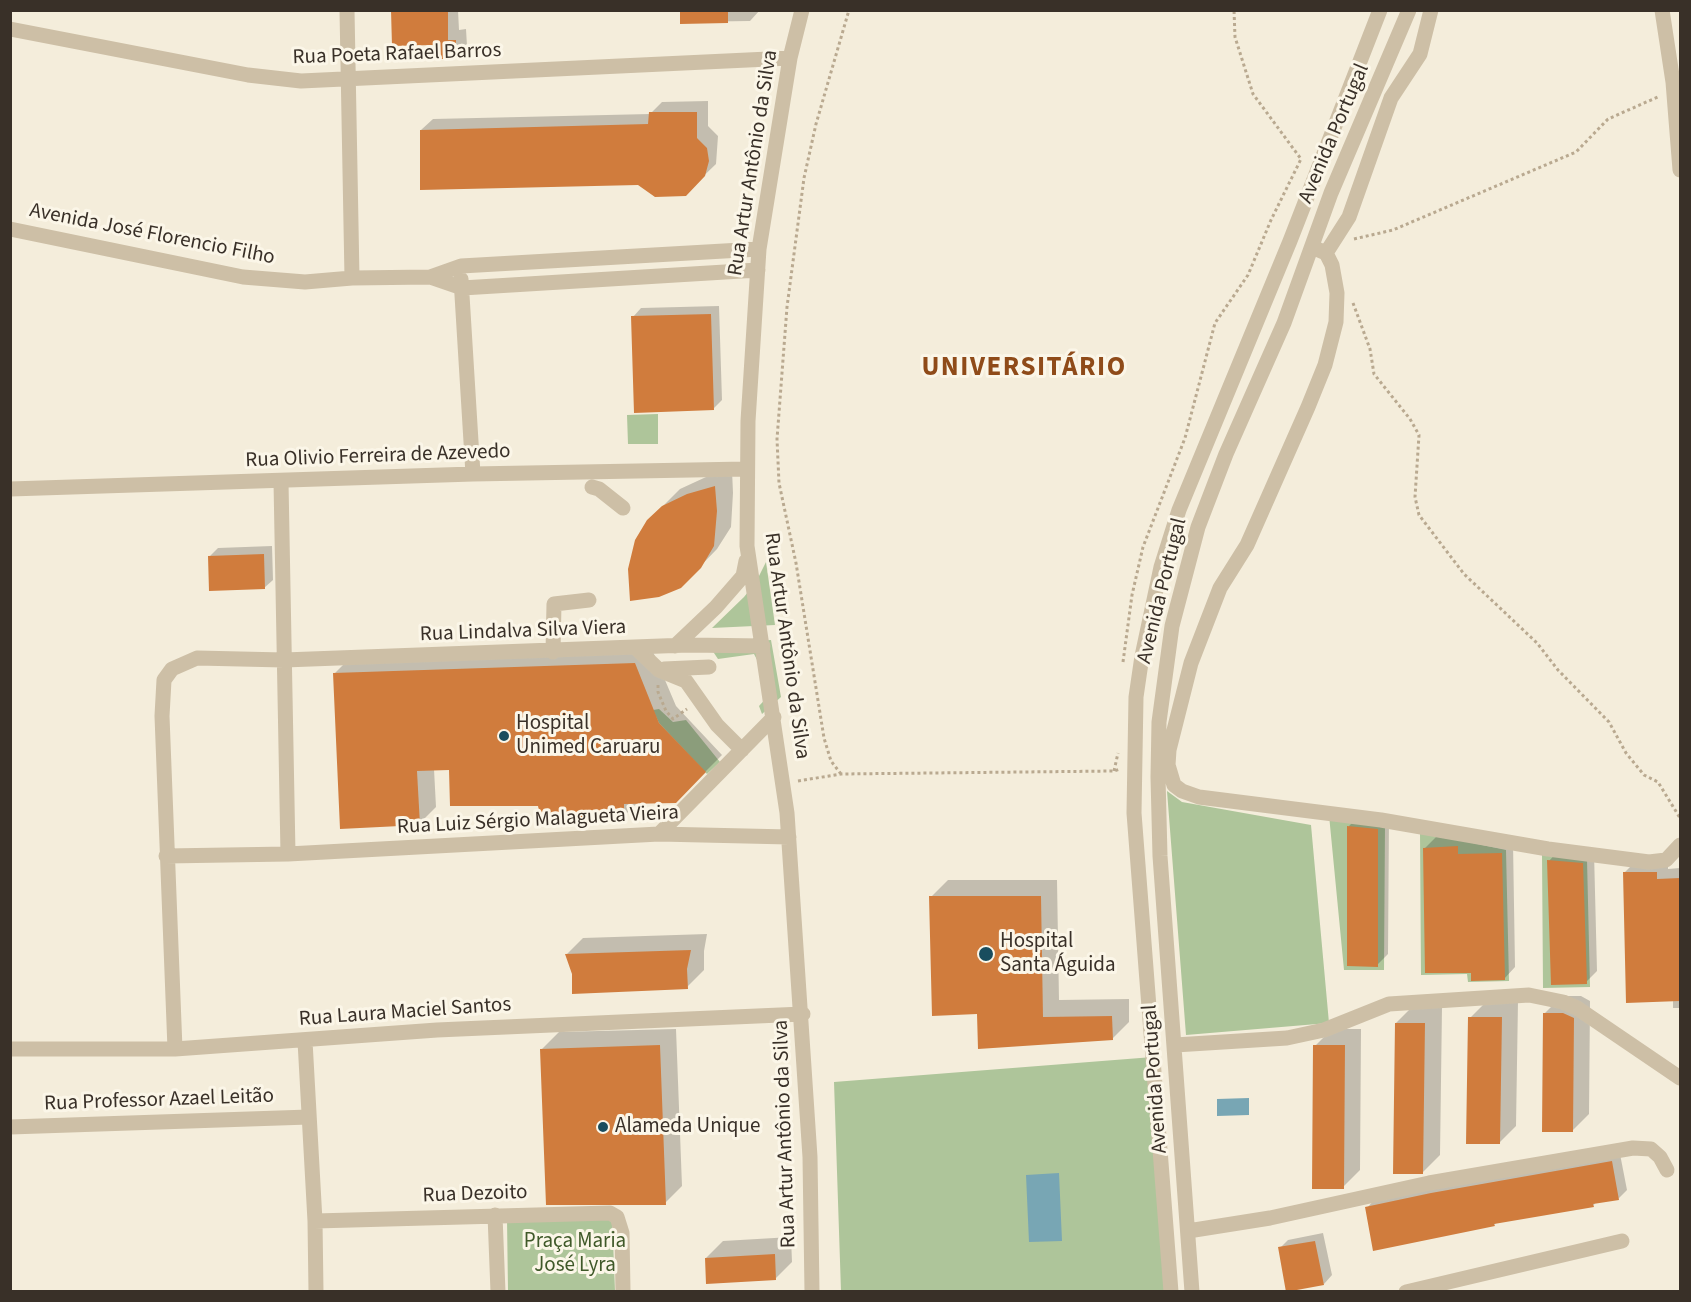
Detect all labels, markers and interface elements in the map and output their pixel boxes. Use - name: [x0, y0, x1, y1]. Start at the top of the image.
- street label: Rua Poeta Rafael Barros: [292, 39, 502, 71]
- street label: Rua Artur Antônio da Silva: [724, 48, 784, 278]
- street label: Avenida Portugal: [1294, 60, 1376, 208]
- street label: Avenida José Florencio Filho: [27, 199, 277, 271]
- district label: UNIVERSITÁRIO: [921, 353, 1127, 385]
- street label: Rua Olivio Ferreira de Azevedo: [245, 440, 511, 474]
- street label: Avenida Portugal: [1133, 516, 1193, 666]
- street label: Rua Artur Antônio da Silva: [758, 531, 814, 761]
- street label: Rua Lindalva Silva Viera: [419, 616, 627, 648]
- place label: Hospital Unimed Caruaru: [516, 711, 660, 761]
- marker: Hospital Unimed Caruaru: [497, 729, 511, 743]
- street label: Rua Luiz Sérgio Malagueta Vieira: [396, 801, 680, 841]
- place label: Hospital Santa Águida: [1000, 929, 1116, 979]
- marker: Hospital Santa Águida: [977, 945, 995, 963]
- street label: Rua Laura Maciel Santos: [298, 993, 512, 1033]
- street label: Avenida Portugal: [1138, 1004, 1174, 1154]
- street label: Rua Artur Antônio da Silva: [769, 1019, 803, 1249]
- street label: Rua Professor Azael Leitão: [44, 1084, 274, 1118]
- place label: Alameda Unique: [615, 1114, 760, 1140]
- marker: Alameda Unique: [596, 1120, 610, 1134]
- street label: Rua Dezoito: [422, 1181, 528, 1209]
- park label: Praça Maria José Lyra: [524, 1229, 626, 1279]

